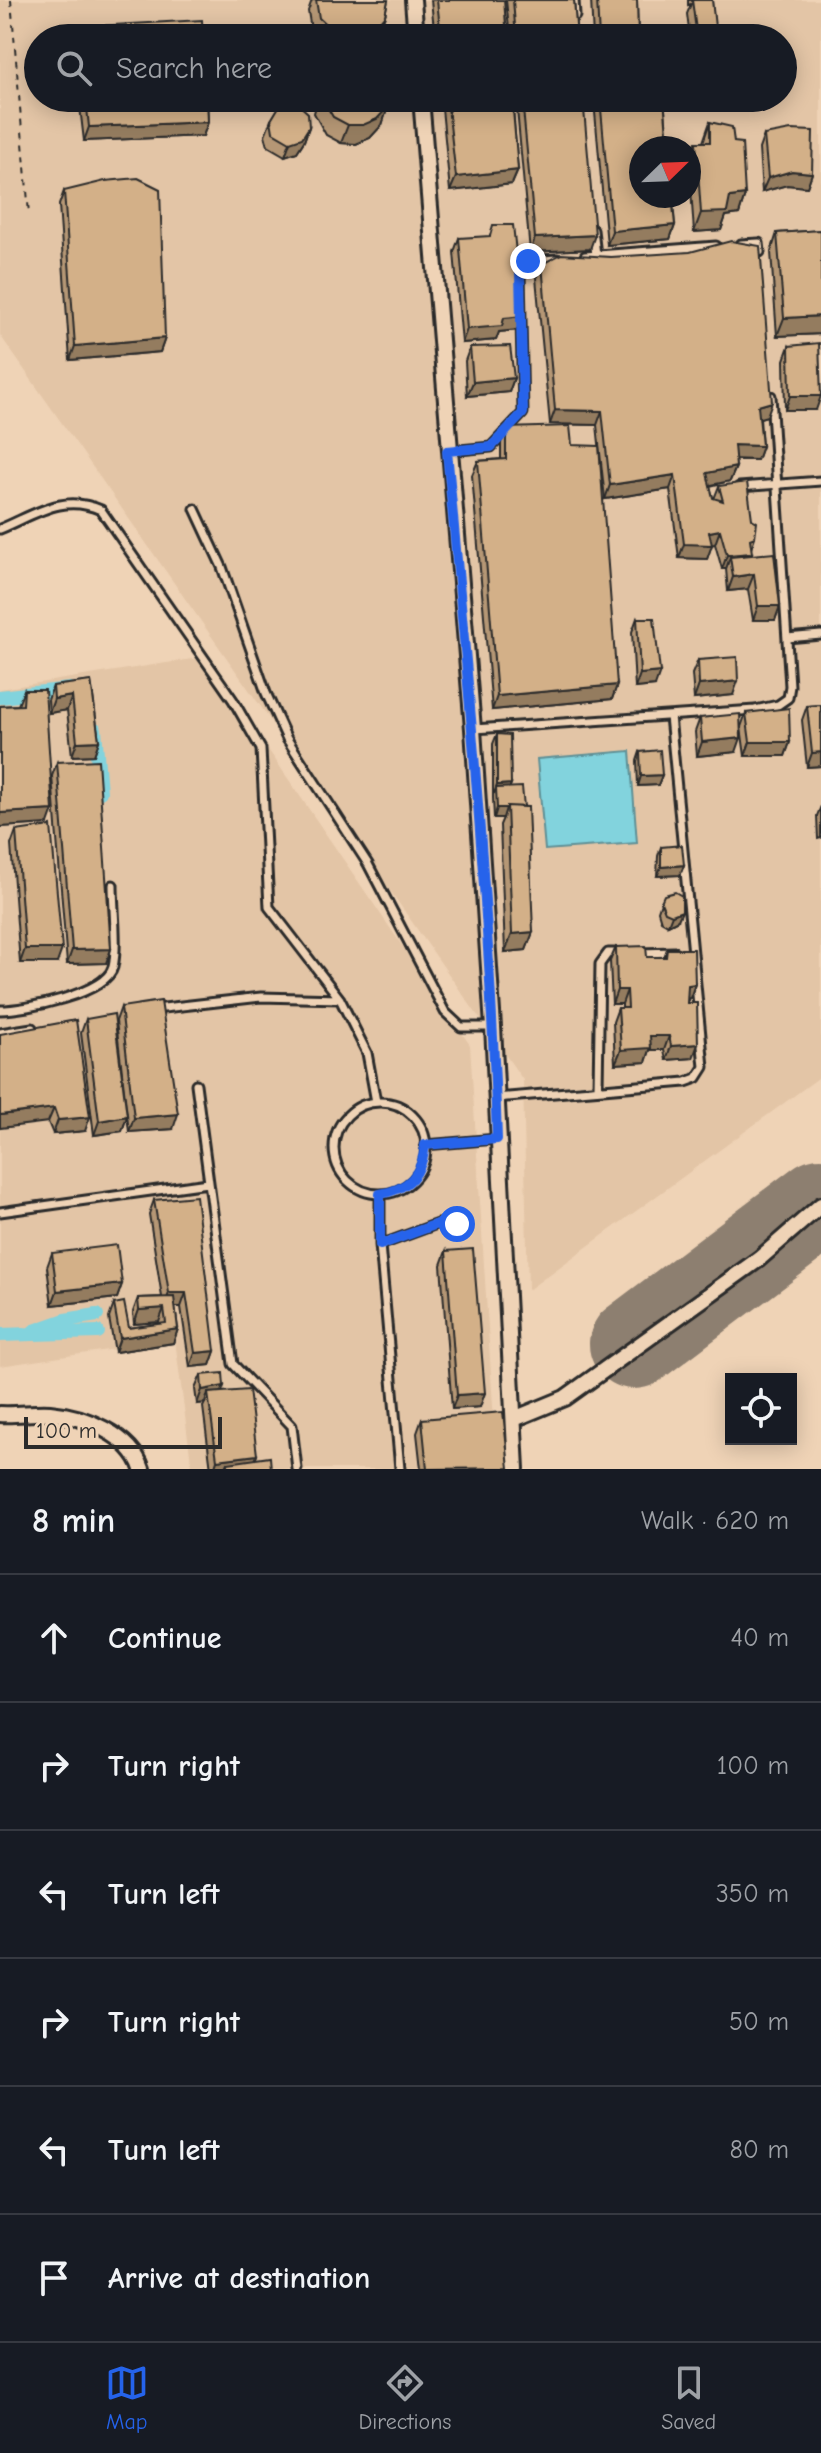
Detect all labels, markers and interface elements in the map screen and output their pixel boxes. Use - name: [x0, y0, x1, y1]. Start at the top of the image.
- search box: [24, 24, 797, 112]
- icon: search: [52, 46, 96, 90]
- text: Search here: [116, 51, 272, 86]
- north arrow: [629, 136, 701, 208]
- route end: [510, 243, 546, 279]
- route start: [439, 1206, 475, 1242]
- map controls: [725, 1373, 797, 1445]
- button: locate: [725, 1373, 797, 1445]
- scale bar: [24, 1413, 222, 1449]
- text: 100 m: [36, 1418, 97, 1444]
- text: 8 min: [32, 1501, 115, 1541]
- text: Walk · 620 m: [641, 1506, 789, 1536]
- icon: ahead: [32, 1616, 76, 1660]
- text: Continue: [108, 1621, 222, 1656]
- text: 40 m: [730, 1623, 789, 1653]
- icon: right: [32, 1744, 76, 1788]
- text: Turn right: [108, 1749, 240, 1784]
- text: 100 m: [717, 1751, 789, 1781]
- icon: left: [32, 1872, 76, 1916]
- text: Turn left: [108, 1877, 220, 1912]
- text: 350 m: [716, 1879, 789, 1909]
- icon: right: [32, 2000, 76, 2044]
- text: Turn right: [108, 2005, 240, 2040]
- text: 50 m: [729, 2007, 789, 2037]
- icon: left: [32, 2128, 76, 2172]
- text: Turn left: [108, 2133, 220, 2168]
- text: 80 m: [730, 2135, 789, 2165]
- icon: arrive: [32, 2256, 76, 2300]
- text: Arrive at destination: [108, 2261, 370, 2296]
- tab: Map: [105, 2361, 149, 2435]
- tab: Directions: [359, 2361, 452, 2435]
- tab: Saved: [661, 2361, 716, 2435]

